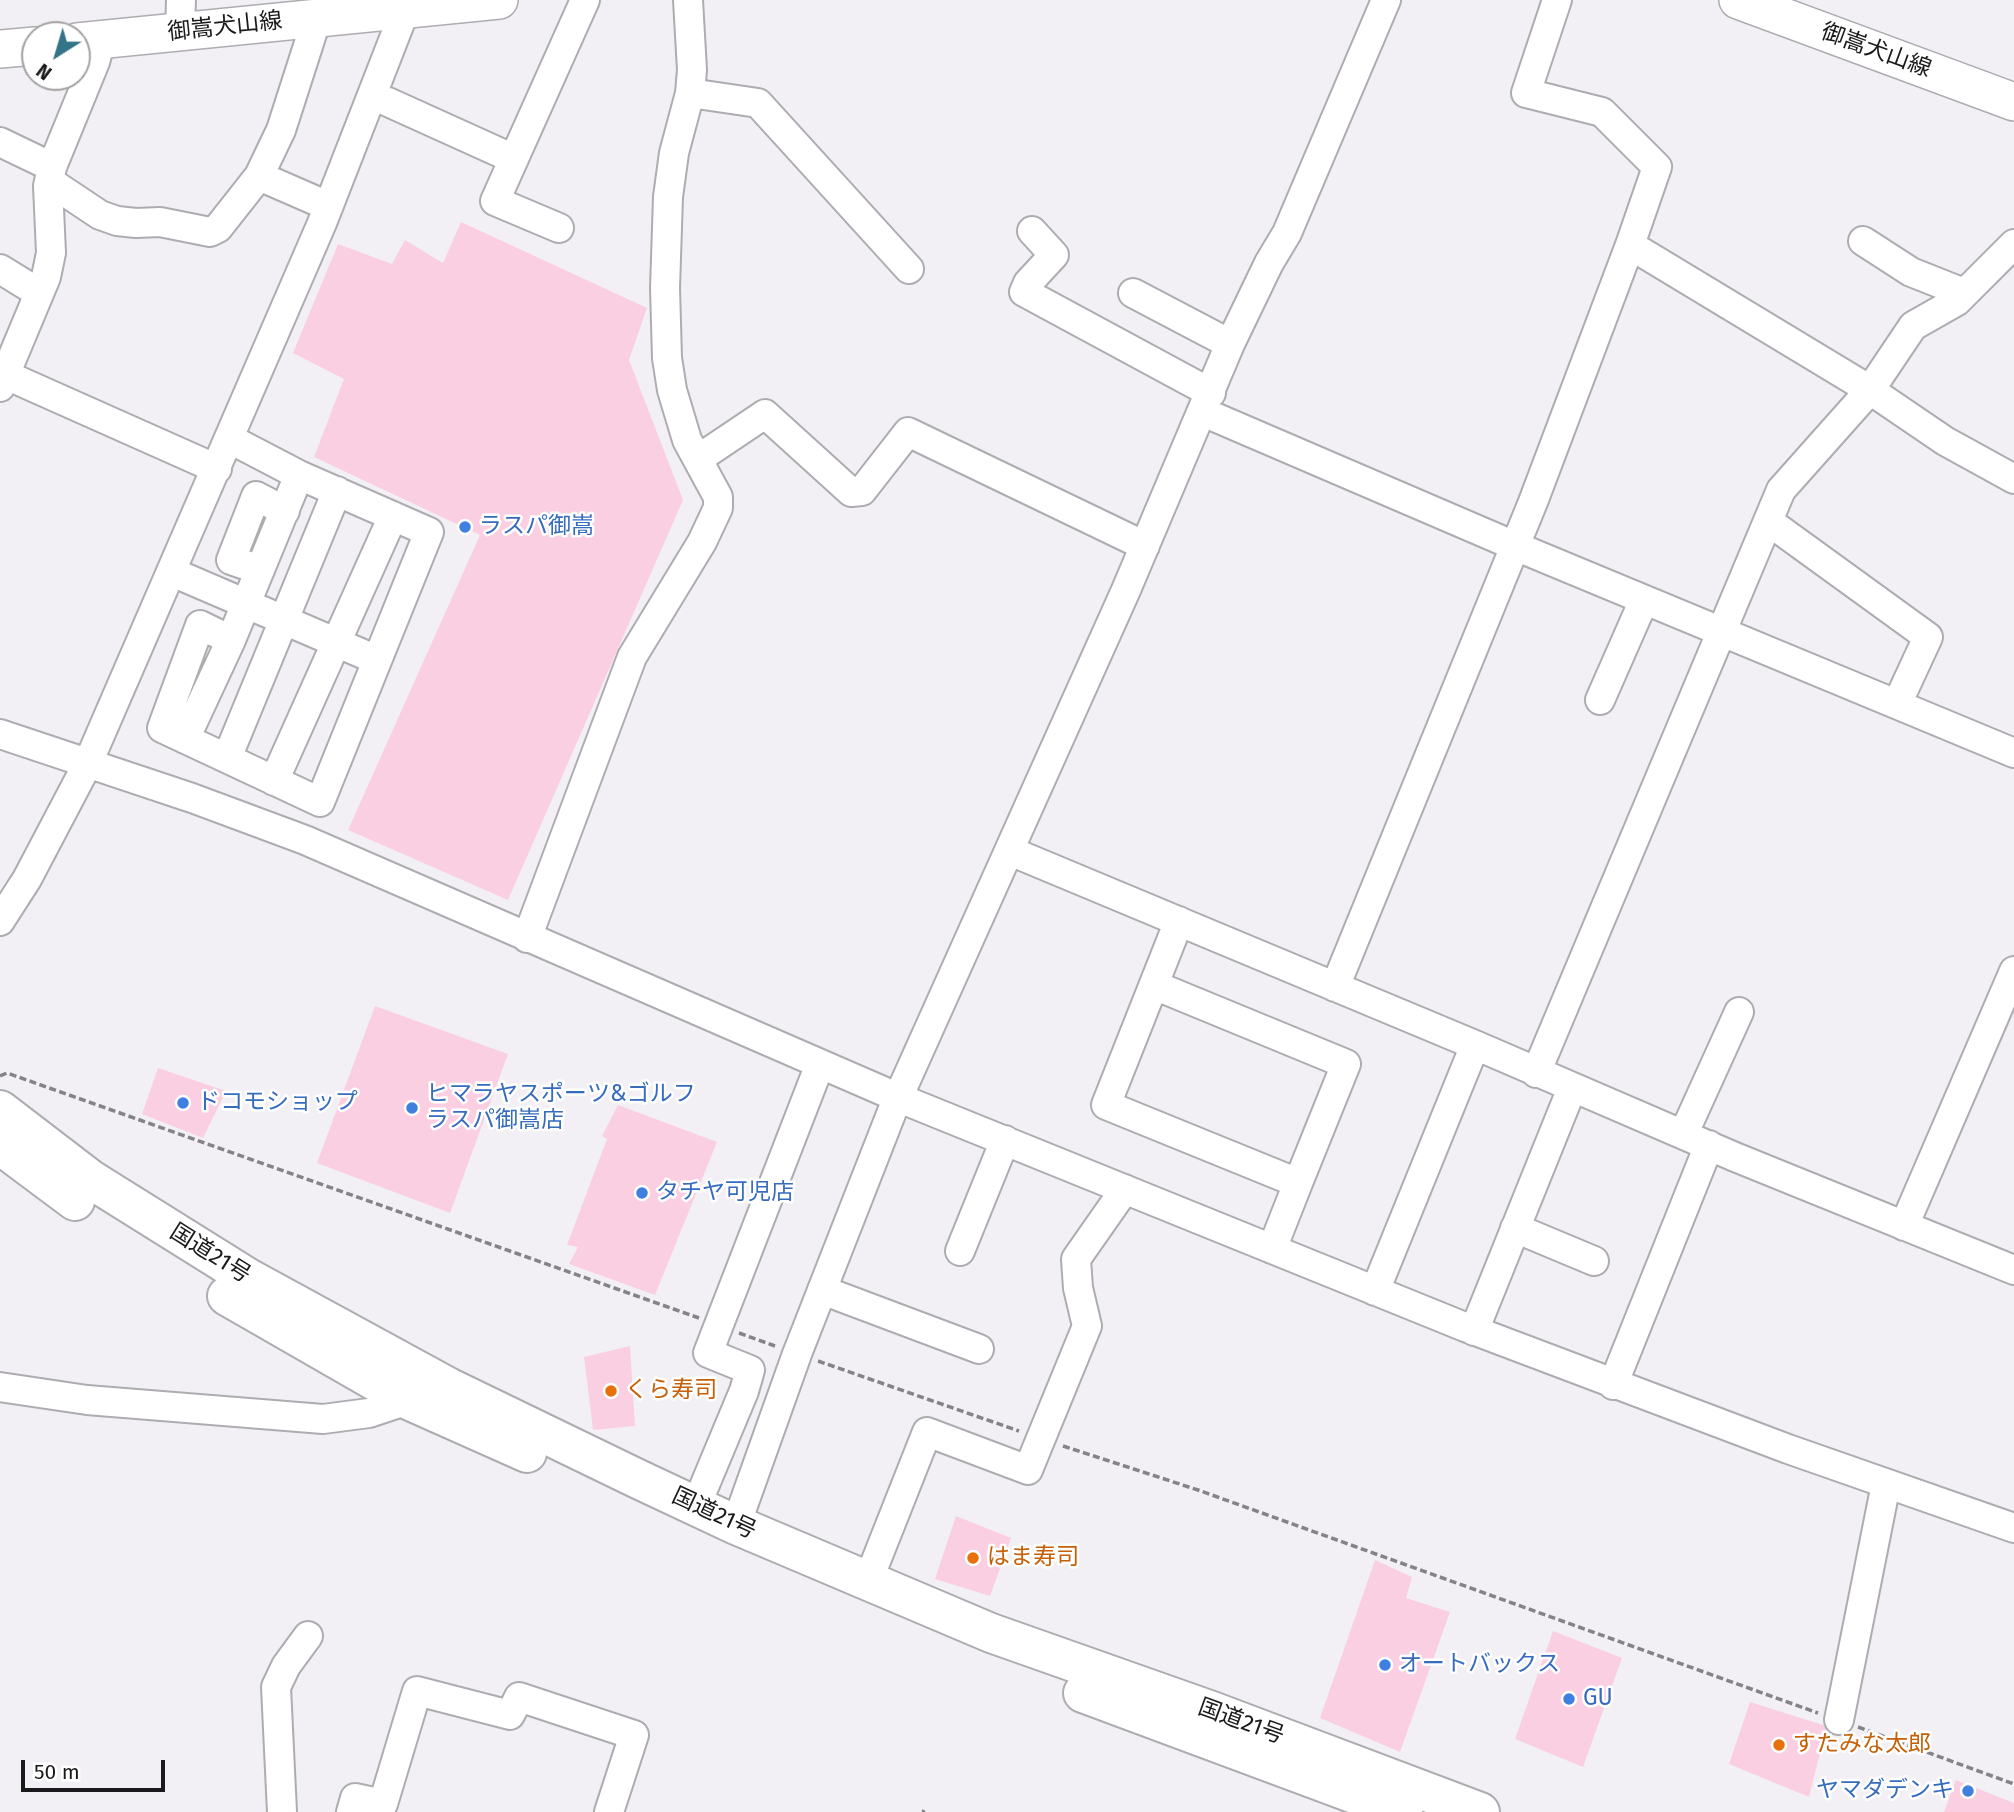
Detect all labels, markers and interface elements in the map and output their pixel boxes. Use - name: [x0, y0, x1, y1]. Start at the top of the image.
- street label: 御嵩犬山線: [166, 7, 284, 47]
- street label: 御嵩犬山線: [1817, 18, 1935, 84]
- north arrow: [21, 21, 91, 91]
- text: N: [32, 59, 56, 85]
- place label: ラスパ御嵩: [479, 513, 594, 541]
- marker: ラスパ御嵩: [457, 519, 473, 535]
- place label: ヒマラヤスポーツ&ゴルフ ラスパ御嵩店: [426, 1081, 696, 1135]
- place label: ドコモショップ: [197, 1089, 358, 1117]
- marker: ドコモショップ: [175, 1095, 191, 1111]
- marker: ヒマラヤスポーツ&ゴルフ ラスパ御嵩店: [404, 1100, 420, 1116]
- place label: タチヤ可児店: [656, 1179, 794, 1207]
- marker: タチヤ可児店: [634, 1185, 650, 1201]
- street label: 国道21号: [165, 1219, 255, 1289]
- place label: くら寿司: [625, 1377, 717, 1405]
- marker: くら寿司: [603, 1383, 619, 1399]
- street label: 国道21号: [667, 1483, 761, 1545]
- place label: はま寿司: [987, 1544, 1079, 1572]
- marker: はま寿司: [965, 1550, 981, 1566]
- place label: オートバックス: [1399, 1651, 1560, 1679]
- marker: オートバックス: [1377, 1657, 1393, 1673]
- place label: GU: [1583, 1685, 1613, 1713]
- marker: GU: [1561, 1691, 1577, 1707]
- street label: 国道21号: [1194, 1694, 1288, 1750]
- place label: すたみな太郎: [1793, 1731, 1931, 1759]
- marker: すたみな太郎: [1771, 1737, 1787, 1753]
- scale bar: [24, 1745, 168, 1789]
- text: 50 m: [34, 1759, 80, 1785]
- place label: ヤマダデンキ: [1816, 1777, 1954, 1805]
- marker: ヤマダデンキ: [1960, 1783, 1976, 1799]

